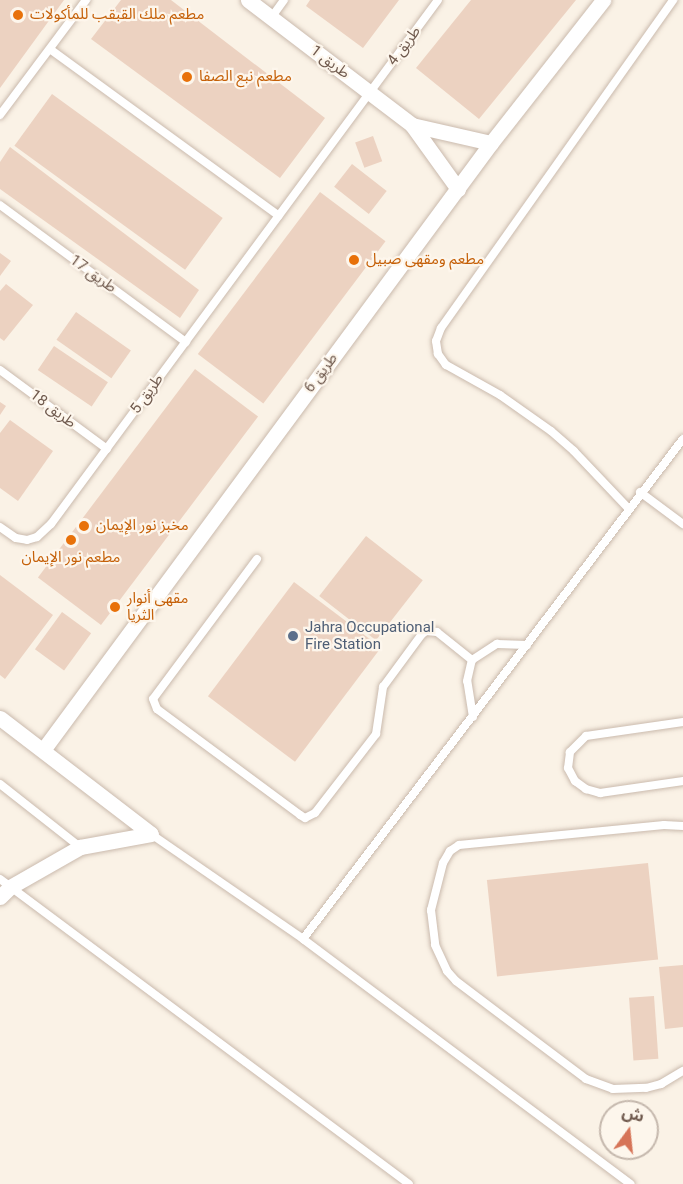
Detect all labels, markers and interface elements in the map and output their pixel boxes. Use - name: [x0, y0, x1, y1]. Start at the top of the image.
- place label: مطعم ملك القبقب للمأكولات: [30, 6, 204, 24]
- marker: مطعم ملك القبقب للمأكولات: [11, 8, 25, 22]
- street label: طريق 4: [383, 23, 425, 69]
- street label: طريق 1: [307, 41, 353, 83]
- place label: مطعم نبع الصفا: [199, 68, 292, 86]
- marker: مطعم نبع الصفا: [180, 70, 194, 84]
- street label: طريق 17: [66, 251, 120, 297]
- place label: مطعم ومقهى صبيل: [366, 251, 484, 269]
- marker: مطعم ومقهى صبيل: [347, 253, 361, 267]
- street label: طريق 6: [300, 350, 342, 396]
- street label: طريق 5: [127, 371, 167, 417]
- street label: طريق 18: [26, 386, 80, 432]
- place label: مخبز نور الإيمان: [96, 517, 189, 535]
- marker: مخبز نور الإيمان: [77, 519, 91, 533]
- marker: مطعم نور الإيمان: [64, 533, 78, 547]
- place label: مطعم نور الإيمان: [22, 549, 120, 567]
- place label: مقهى أنوار الثريا: [127, 589, 188, 624]
- marker: مقهى أنوار الثريا: [108, 600, 122, 614]
- place label: Jahra Occupational Fire Station: [305, 618, 434, 653]
- marker: Jahra Occupational Fire Station: [286, 629, 300, 643]
- north arrow: [599, 1100, 659, 1160]
- text: ش: [620, 1102, 646, 1126]

